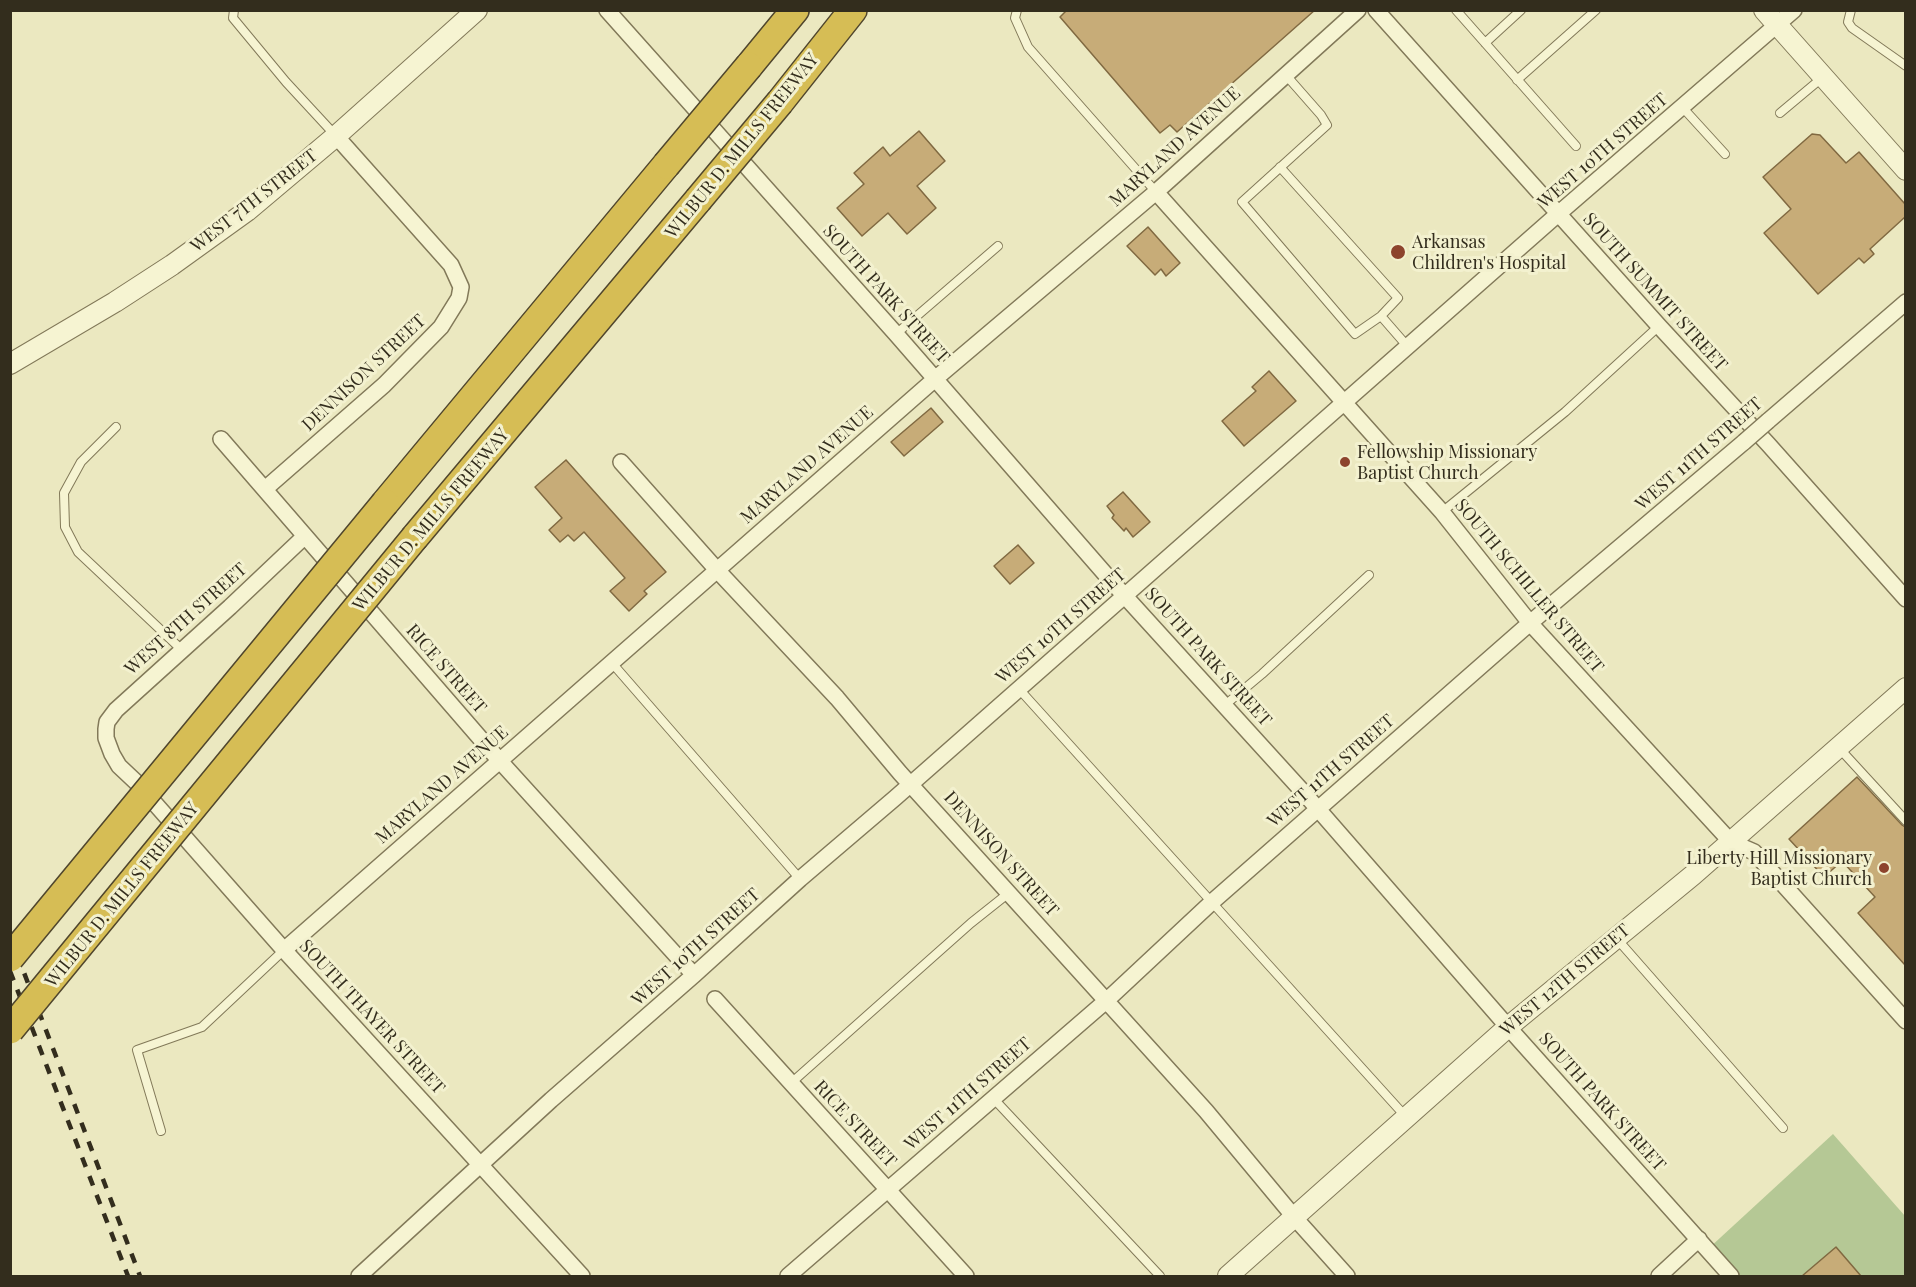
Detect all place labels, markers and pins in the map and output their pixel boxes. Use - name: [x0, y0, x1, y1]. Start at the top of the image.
- place label: Arkansas Children's Hospital: [1412, 231, 1566, 274]
- marker: Arkansas Children's Hospital: [1389, 243, 1407, 261]
- place label: Fellowship Missionary Baptist Church: [1357, 441, 1537, 484]
- marker: Fellowship Missionary Baptist Church: [1338, 455, 1352, 469]
- place label: Liberty Hill Missionary Baptist Church: [1686, 847, 1872, 890]
- marker: Liberty Hill Missionary Baptist Church: [1877, 861, 1891, 875]

